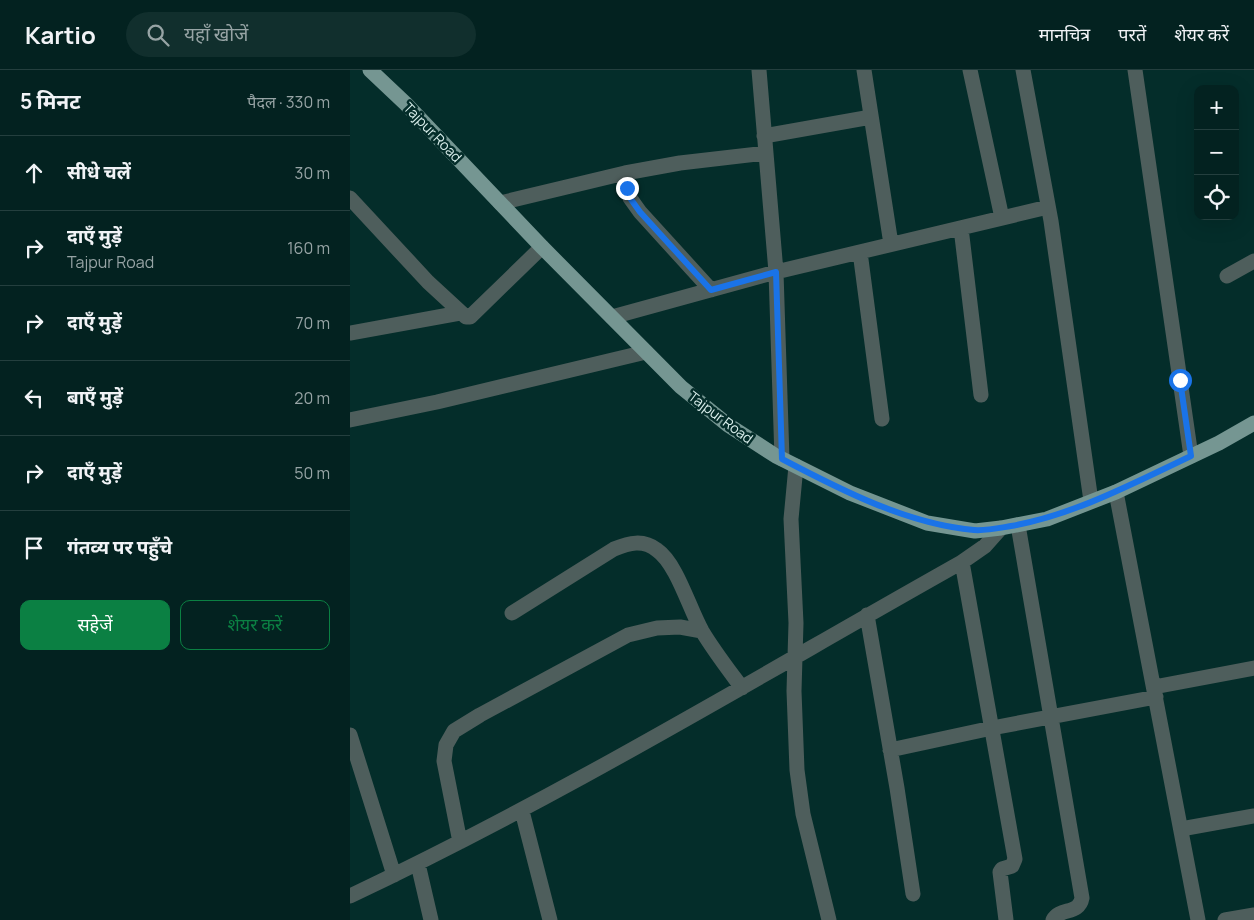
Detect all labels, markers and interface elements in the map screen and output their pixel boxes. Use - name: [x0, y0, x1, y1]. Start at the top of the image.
- search box: [126, 12, 476, 57]
- text: Kartio: [25, 18, 96, 51]
- icon: search: [144, 21, 172, 49]
- text: यहाँ खोजें: [184, 21, 248, 47]
- text: मानचित्र: [1039, 22, 1090, 46]
- text: परतें: [1118, 22, 1146, 46]
- text: शेयर करें: [1174, 22, 1229, 46]
- map controls: [1194, 85, 1239, 220]
- button: +: [1194, 85, 1239, 130]
- text: 5 मिनट: [20, 87, 81, 115]
- text: पैदल · 330 m: [247, 91, 330, 113]
- street label: Tajpur Road: [400, 98, 466, 166]
- button: −: [1194, 130, 1239, 175]
- icon: ahead: [20, 159, 48, 187]
- text: सीधे चलें: [67, 159, 131, 185]
- text: 30 m: [295, 162, 330, 184]
- button: locate: [1194, 175, 1239, 220]
- route end: [616, 177, 639, 200]
- text: दाएँ मुड़ें: [67, 223, 122, 249]
- icon: right: [20, 234, 48, 262]
- text: 160 m: [287, 237, 330, 259]
- text: Tajpur Road: [67, 251, 154, 273]
- icon: right: [20, 309, 48, 337]
- text: दाएँ मुड़ें: [67, 309, 122, 335]
- text: 70 m: [295, 312, 330, 334]
- route start: [1169, 369, 1192, 392]
- icon: left: [20, 384, 48, 412]
- text: बाएँ मुड़ें: [67, 384, 123, 410]
- street label: Tajpur Road: [685, 386, 757, 448]
- text: 20 m: [294, 387, 330, 409]
- icon: right: [20, 459, 48, 487]
- text: दाएँ मुड़ें: [67, 459, 122, 485]
- text: 50 m: [294, 462, 330, 484]
- icon: arrive: [20, 534, 48, 562]
- text: गंतव्य पर पहुँचे: [67, 534, 172, 560]
- button: सहेजें: [20, 600, 170, 650]
- button: शेयर करें: [180, 600, 330, 650]

